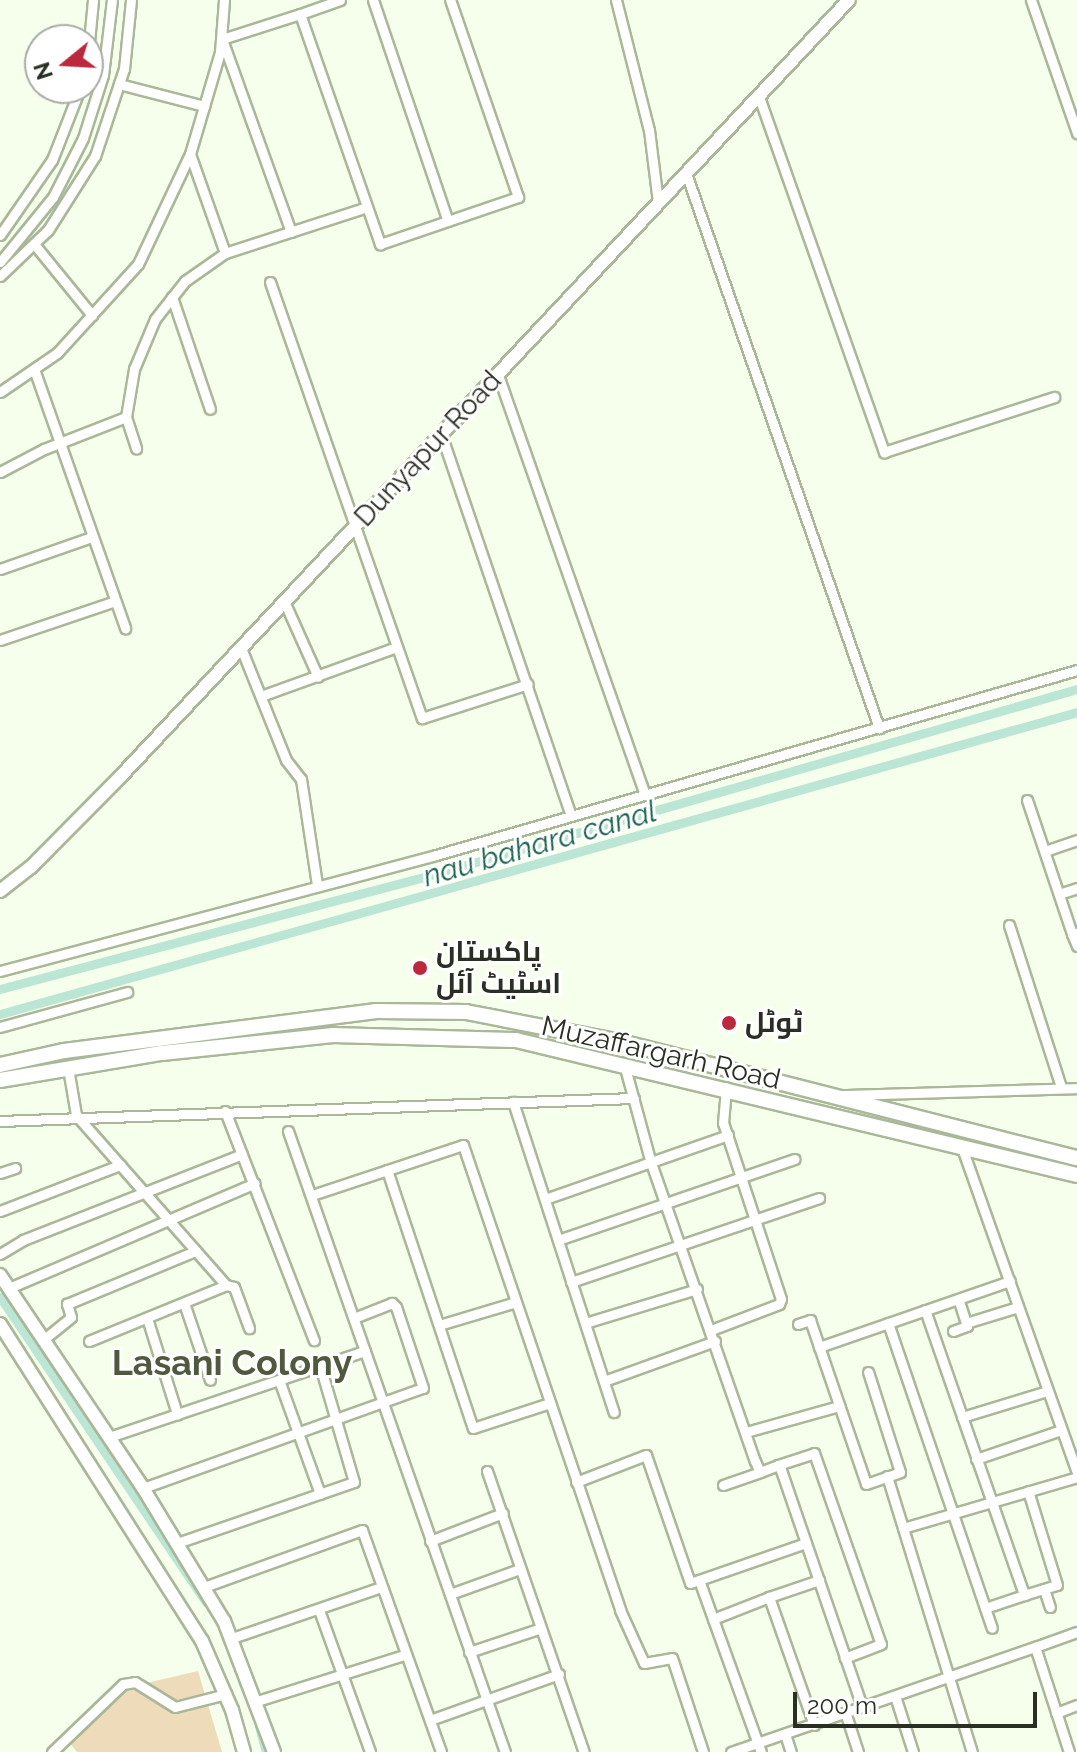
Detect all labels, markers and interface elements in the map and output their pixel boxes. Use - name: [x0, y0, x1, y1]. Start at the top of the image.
- north arrow: [24, 24, 104, 104]
- text: N: [28, 59, 58, 83]
- street label: Dunyapur Road: [347, 364, 509, 534]
- water label: nau bahara canal: [419, 793, 661, 895]
- place label: پاکستان اسٹیٹ آئل: [436, 935, 561, 1001]
- marker: پاکستان اسٹیٹ آئل: [411, 959, 429, 977]
- place label: ٹوٹل: [745, 1006, 803, 1040]
- street label: Muzaffargarh Road: [538, 1009, 784, 1097]
- marker: ٹوٹل: [720, 1014, 738, 1032]
- district label: Lasani Colony: [112, 1341, 352, 1385]
- scale bar: [797, 1676, 1041, 1726]
- text: 200 m: [807, 1691, 877, 1720]

